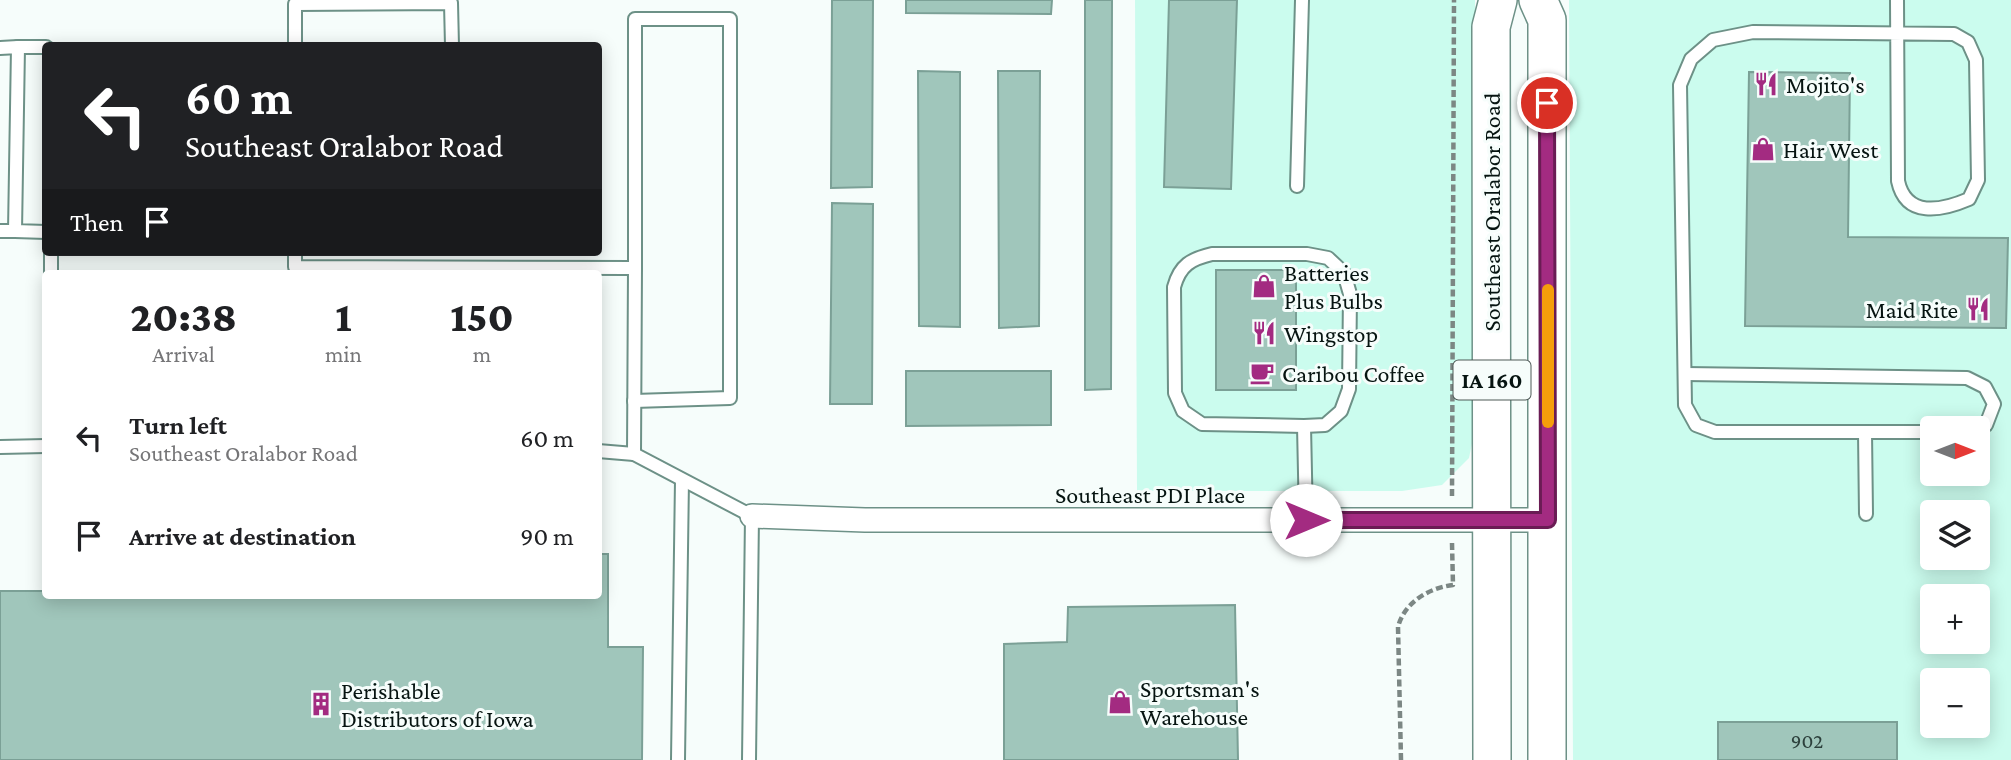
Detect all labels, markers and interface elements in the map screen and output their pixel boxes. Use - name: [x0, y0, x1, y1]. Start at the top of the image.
- icon: left: [70, 70, 161, 161]
- text: 60 m: [185, 70, 292, 125]
- restaurant icon: Mojito's: [1752, 70, 1780, 98]
- place label: Mojito's: [1786, 71, 1865, 98]
- pin: [1517, 73, 1577, 133]
- icon: arrive: [1528, 84, 1566, 122]
- street label: Southeast Oralabor Road: [1478, 92, 1505, 331]
- text: Southeast Oralabor Road: [185, 128, 503, 164]
- shop icon: Hair West: [1749, 135, 1777, 163]
- place label: Hair West: [1783, 136, 1879, 163]
- icon: arrive: [138, 203, 176, 241]
- text: Then: [70, 208, 124, 237]
- place label: Batteries Plus Bulbs: [1284, 259, 1383, 314]
- shop icon: Batteries Plus Bulbs: [1250, 272, 1278, 300]
- text: 20:38: [130, 293, 237, 340]
- text: 1: [335, 293, 352, 340]
- text: 150: [450, 293, 514, 340]
- restaurant icon: Maid Rite: [1964, 295, 1992, 323]
- place label: Maid Rite: [1866, 296, 1958, 323]
- restaurant icon: Wingstop: [1250, 319, 1278, 347]
- place label: Wingstop: [1284, 320, 1378, 347]
- text: Arrival: [152, 341, 215, 367]
- text: min: [325, 341, 362, 367]
- text: m: [473, 341, 491, 367]
- cafe icon: Caribou Coffee: [1248, 359, 1276, 387]
- place label: Caribou Coffee: [1282, 360, 1425, 387]
- road number: IA 160: [1454, 360, 1530, 400]
- text: Turn left: [129, 411, 227, 440]
- north arrow: [1920, 416, 1990, 486]
- map controls: [1920, 416, 1990, 738]
- icon: left: [70, 419, 108, 457]
- text: 60 m: [520, 424, 574, 453]
- text: Southeast Oralabor Road: [129, 440, 358, 466]
- street label: Southeast PDI Place: [1055, 481, 1245, 508]
- position arrow: [1269, 483, 1343, 557]
- button: layers: [1920, 500, 1990, 570]
- icon: arrive: [70, 517, 108, 555]
- text: Arrive at destination: [129, 522, 356, 551]
- text: 90 m: [520, 522, 574, 551]
- button: +: [1920, 584, 1990, 654]
- button: −: [1920, 668, 1990, 738]
- place label: Sportsman's Warehouse: [1140, 675, 1260, 730]
- place label: Perishable Distributors of Iowa: [341, 677, 534, 732]
- shop icon: Sportsman's Warehouse: [1106, 688, 1134, 716]
- building icon: Perishable Distributors of Iowa: [307, 690, 335, 718]
- house number: 902: [1791, 729, 1823, 753]

